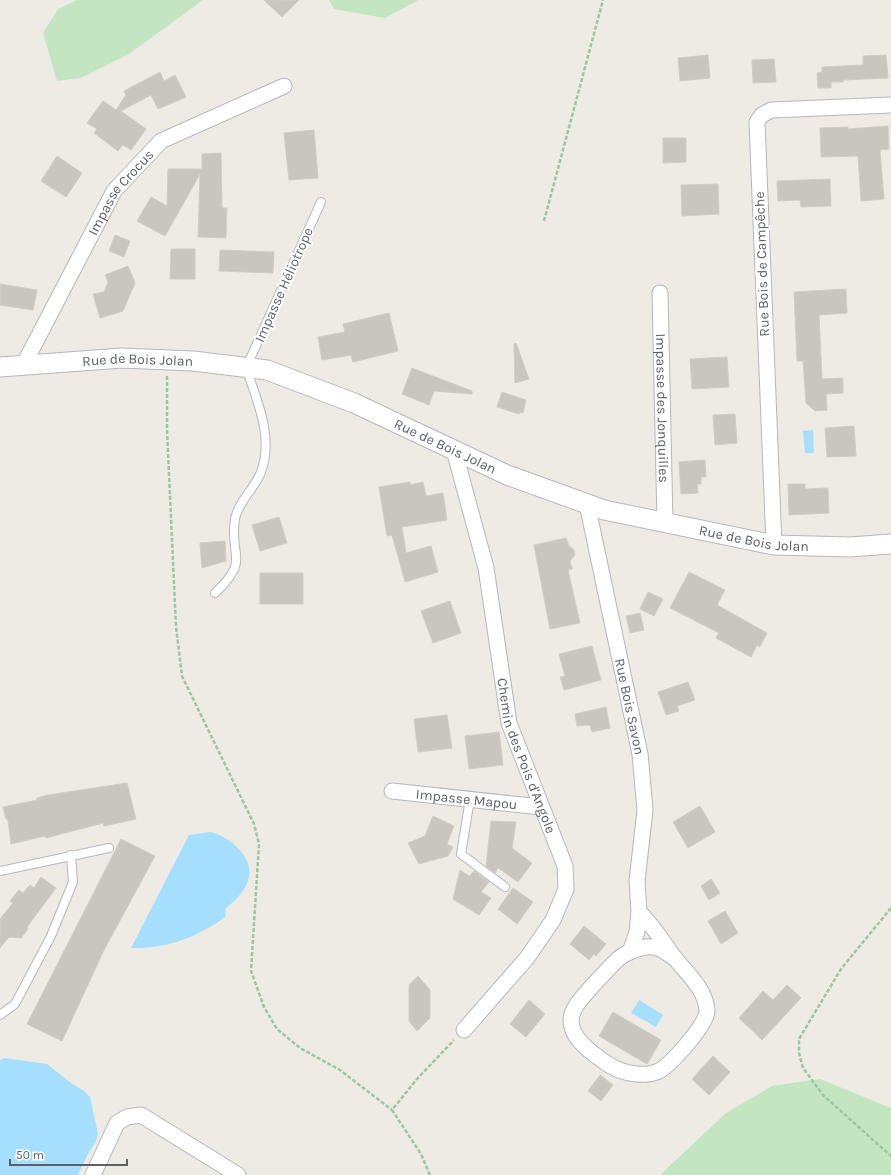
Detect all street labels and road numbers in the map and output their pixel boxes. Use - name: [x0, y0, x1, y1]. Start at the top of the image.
- street label: Impasse Crocus: [84, 146, 157, 238]
- street label: Rue Bois de Campêche: [751, 191, 773, 337]
- street label: Impasse Héliotrope: [251, 225, 317, 345]
- street label: Impasse des Jonquilles: [652, 333, 673, 483]
- street label: Rue de Bois Jolan: [82, 349, 193, 369]
- street label: Rue de Bois Jolan: [392, 415, 499, 477]
- street label: Rue de Bois Jolan: [698, 521, 809, 554]
- street label: Rue Bois Savon: [611, 657, 648, 756]
- street label: Chemin des Pois d'Angole: [494, 677, 560, 836]
- street label: Impasse Mapou: [415, 785, 518, 813]

